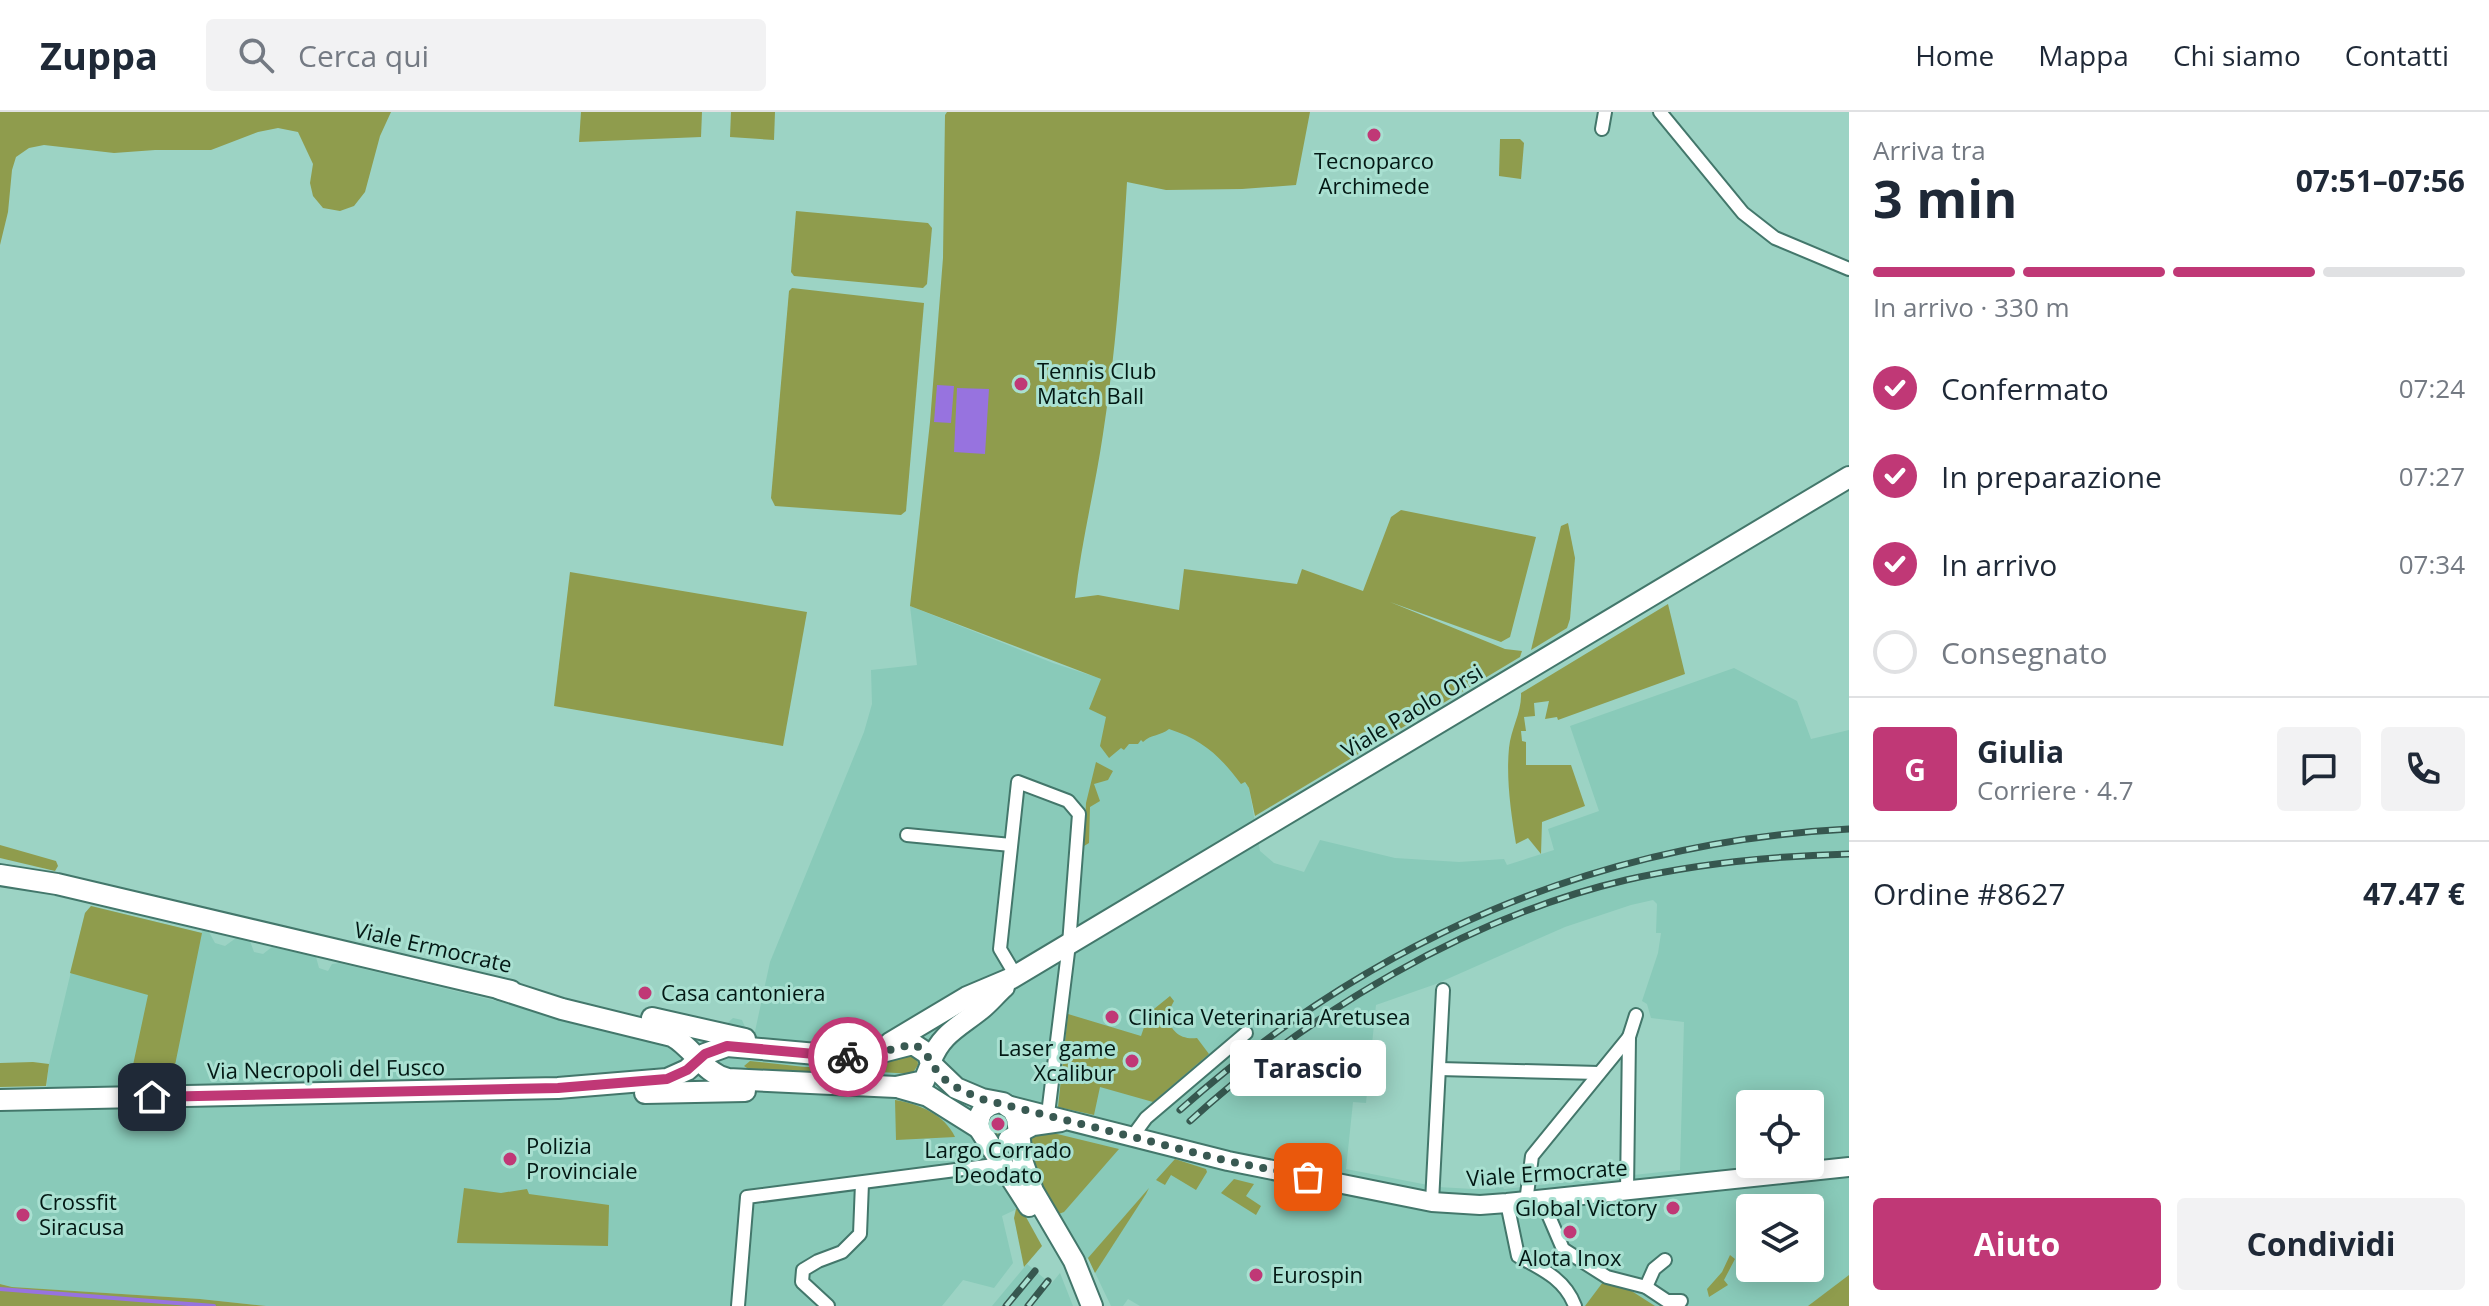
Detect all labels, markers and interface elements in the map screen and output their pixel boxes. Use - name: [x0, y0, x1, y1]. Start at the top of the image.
- search box: [206, 19, 766, 91]
- text: Zuppa: [40, 29, 158, 81]
- icon: search: [234, 33, 278, 77]
- text: Cerca qui: [298, 35, 429, 76]
- text: Home: [1915, 36, 1994, 74]
- text: Mappa: [2038, 36, 2129, 74]
- text: Chi siamo: [2173, 36, 2301, 74]
- text: Contatti: [2345, 36, 2449, 74]
- marker: Tecnoparco Archimede: [1365, 126, 1383, 144]
- text: Arriva tra: [1873, 132, 1986, 168]
- place label: Tecnoparco Archimede: [1314, 145, 1434, 200]
- text: 07:51–07:56: [2296, 160, 2465, 201]
- text: 3 min: [1873, 162, 2017, 233]
- text: In arrivo · 330 m: [1873, 289, 2070, 325]
- place label: Tennis Club Match Ball: [1037, 355, 1157, 410]
- icon: check: [1873, 366, 1917, 410]
- text: Confermato: [1941, 368, 2109, 409]
- text: 07:24: [2399, 370, 2465, 406]
- marker: Tennis Club Match Ball: [1012, 375, 1030, 393]
- icon: check: [1873, 454, 1917, 498]
- text: In preparazione: [1941, 456, 2162, 497]
- text: 07:27: [2399, 458, 2465, 494]
- icon: check: [1873, 542, 1917, 586]
- text: In arrivo: [1941, 544, 2057, 585]
- text: 07:34: [2399, 546, 2465, 582]
- text: Consegnato: [1941, 632, 2108, 673]
- street label: Viale Paolo Orsi: [1335, 656, 1488, 764]
- button: chat: [2277, 727, 2361, 811]
- button: phone: [2381, 727, 2465, 811]
- text: Giulia: [1977, 731, 2064, 772]
- text: G: [1904, 749, 1926, 790]
- text: Corriere · 4.7: [1977, 772, 2134, 808]
- text: Ordine #8627: [1873, 873, 2066, 914]
- text: 47.47 €: [2363, 873, 2465, 914]
- street label: Viale Ermocrate: [351, 913, 515, 979]
- place label: Casa cantoniera: [661, 977, 825, 1007]
- marker: Casa cantoniera: [636, 984, 654, 1002]
- place label: Clinica Veterinaria Aretusea: [1128, 1001, 1411, 1031]
- marker: Clinica Veterinaria Aretusea: [1103, 1008, 1121, 1026]
- courier: [808, 1017, 888, 1097]
- place label: Laser game Xcalibur: [998, 1032, 1116, 1087]
- icon: bike: [826, 1035, 870, 1079]
- callout: Tarascio: [1230, 1041, 1386, 1097]
- text: Tarascio: [1254, 1050, 1362, 1086]
- street label: Via Necropoli del Fusco: [207, 1051, 445, 1085]
- marker: Laser game Xcalibur: [1123, 1052, 1141, 1070]
- pin: [118, 1063, 186, 1131]
- icon: home: [130, 1075, 174, 1119]
- map controls: [1736, 1090, 1824, 1282]
- button: locate: [1736, 1090, 1824, 1178]
- marker: Largo Corrado Deodato: [989, 1115, 1007, 1133]
- place label: Polizia Provinciale: [526, 1130, 638, 1185]
- place label: Largo Corrado Deodato: [924, 1134, 1072, 1189]
- pin: [1274, 1143, 1342, 1211]
- marker: Polizia Provinciale: [501, 1150, 519, 1168]
- street label: Viale Ermocrate: [1465, 1151, 1628, 1193]
- icon: bag: [1286, 1155, 1330, 1199]
- place label: Crossfit Siracusa: [39, 1186, 125, 1241]
- place label: Global Victory: [1515, 1192, 1658, 1222]
- button: layers: [1736, 1194, 1824, 1282]
- button: Aiuto: [1873, 1198, 2161, 1290]
- button: Condividi: [2177, 1198, 2465, 1290]
- marker: Global Victory: [1664, 1199, 1682, 1217]
- marker: Crossfit Siracusa: [14, 1206, 32, 1224]
- marker: Alota Inox: [1561, 1223, 1579, 1241]
- place label: Alota Inox: [1519, 1242, 1622, 1272]
- place label: Eurospin: [1272, 1259, 1363, 1289]
- marker: Eurospin: [1247, 1266, 1265, 1284]

